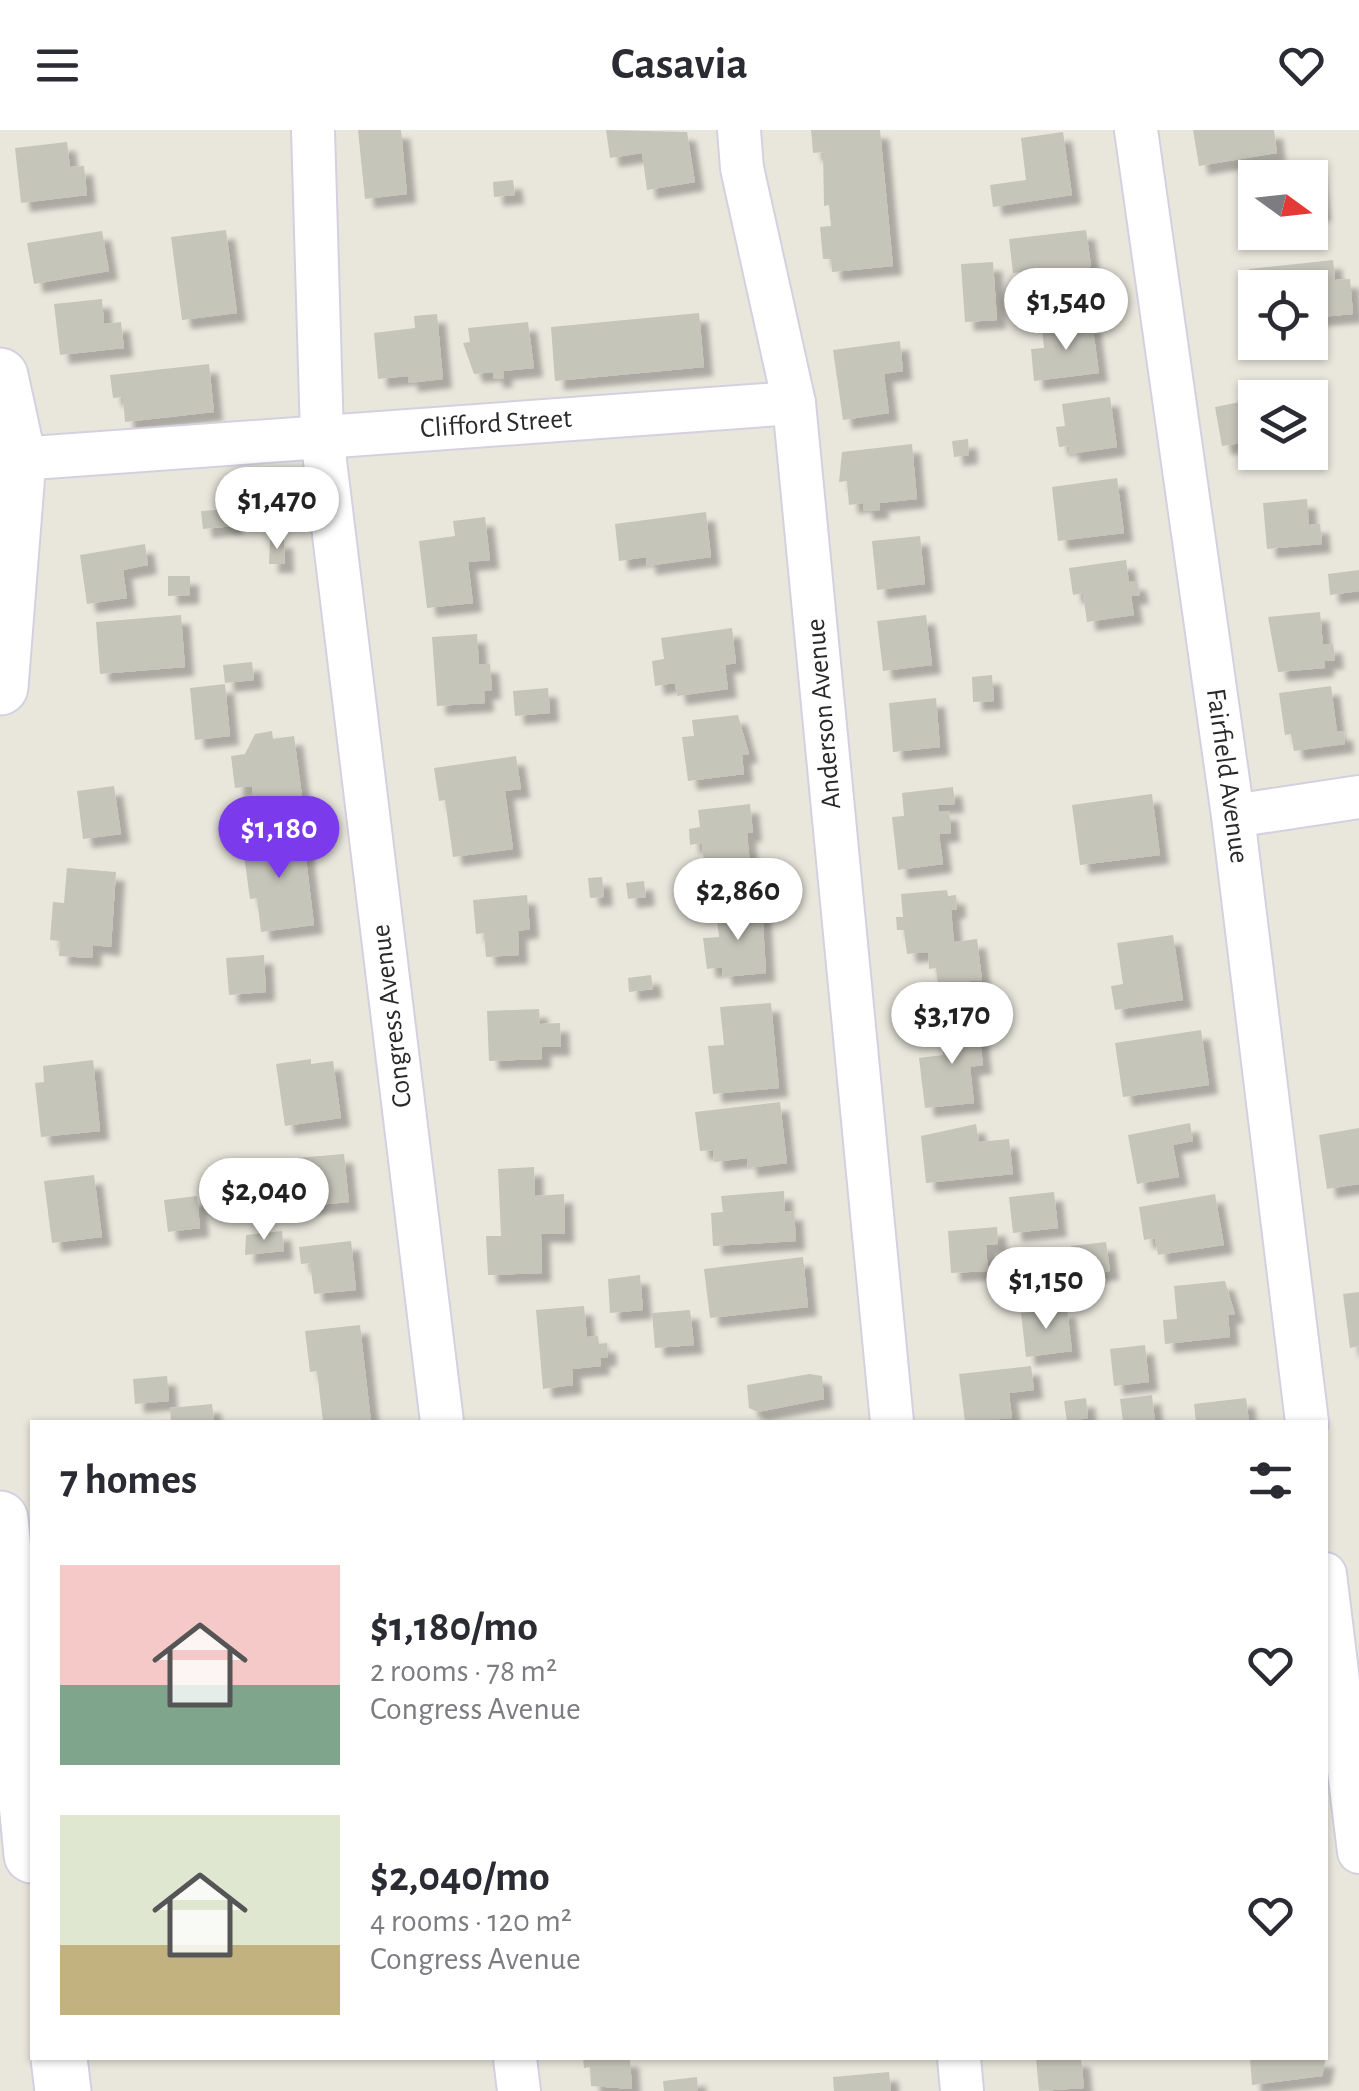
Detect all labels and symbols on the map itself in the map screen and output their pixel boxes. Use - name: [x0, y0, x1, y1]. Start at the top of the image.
- north arrow: [1238, 160, 1328, 250]
- pin: $1,540: [985, 268, 1147, 353]
- street label: Clifford Street: [419, 405, 573, 443]
- pin: $1,470: [196, 467, 358, 552]
- street label: Anderson Avenue: [802, 617, 846, 811]
- street label: Fairfield Avenue: [1201, 687, 1253, 865]
- pin: $1,180: [198, 796, 360, 881]
- pin: $2,860: [657, 858, 819, 943]
- street label: Congress Avenue: [367, 923, 417, 1109]
- pin: $3,170: [871, 982, 1033, 1067]
- pin: $2,040: [183, 1158, 345, 1243]
- pin: $1,150: [965, 1247, 1127, 1332]

